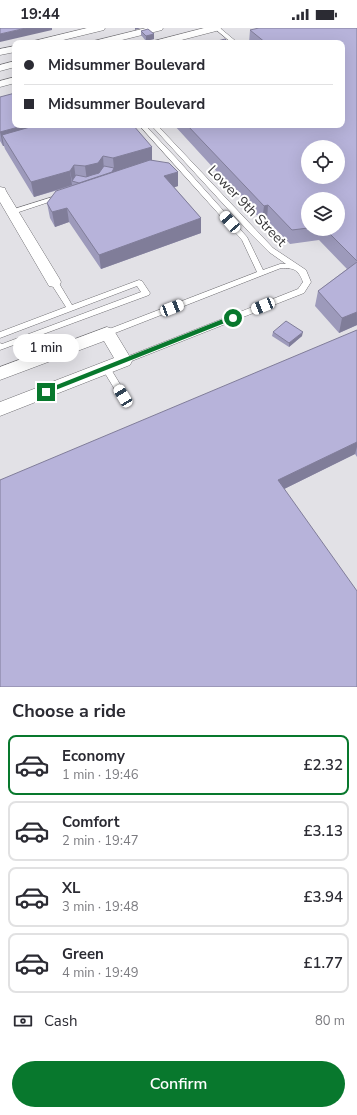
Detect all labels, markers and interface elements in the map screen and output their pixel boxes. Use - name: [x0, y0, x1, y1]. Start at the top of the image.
- text: 19:44: [20, 4, 60, 24]
- text: Midsummer Boulevard: [48, 55, 205, 75]
- text: Midsummer Boulevard: [48, 94, 205, 114]
- map controls: [301, 140, 345, 236]
- button: locate: [301, 140, 345, 184]
- street label: Lower 9th Street: [203, 161, 291, 251]
- button: layers: [301, 192, 345, 236]
- car: [218, 209, 242, 235]
- car: [250, 296, 276, 316]
- car: [159, 298, 185, 318]
- route start: [224, 309, 242, 327]
- callout: 1 min: [13, 334, 79, 362]
- text: 1 min: [29, 339, 63, 357]
- route end: [37, 383, 55, 401]
- car: [112, 383, 134, 409]
- text: Choose a ride: [12, 699, 126, 723]
- text: Economy: [62, 746, 125, 766]
- icon: car: [14, 747, 50, 783]
- text: £2.32: [303, 755, 343, 775]
- text: 1 min · 19:46: [62, 766, 138, 784]
- text: Comfort: [62, 812, 119, 832]
- icon: car: [14, 813, 50, 849]
- text: £3.13: [303, 821, 343, 841]
- text: 2 min · 19:47: [62, 832, 138, 850]
- text: XL: [62, 878, 81, 898]
- icon: car: [14, 879, 50, 915]
- text: £3.94: [303, 887, 343, 907]
- text: 3 min · 19:48: [62, 898, 138, 916]
- text: Green: [62, 944, 104, 964]
- icon: car: [14, 945, 50, 981]
- text: £1.77: [303, 953, 343, 973]
- text: 4 min · 19:49: [62, 964, 138, 982]
- icon: cash: [12, 1010, 34, 1032]
- text: Cash: [44, 1011, 78, 1031]
- text: 80 m: [315, 1012, 345, 1030]
- button: Confirm: [12, 1061, 345, 1107]

